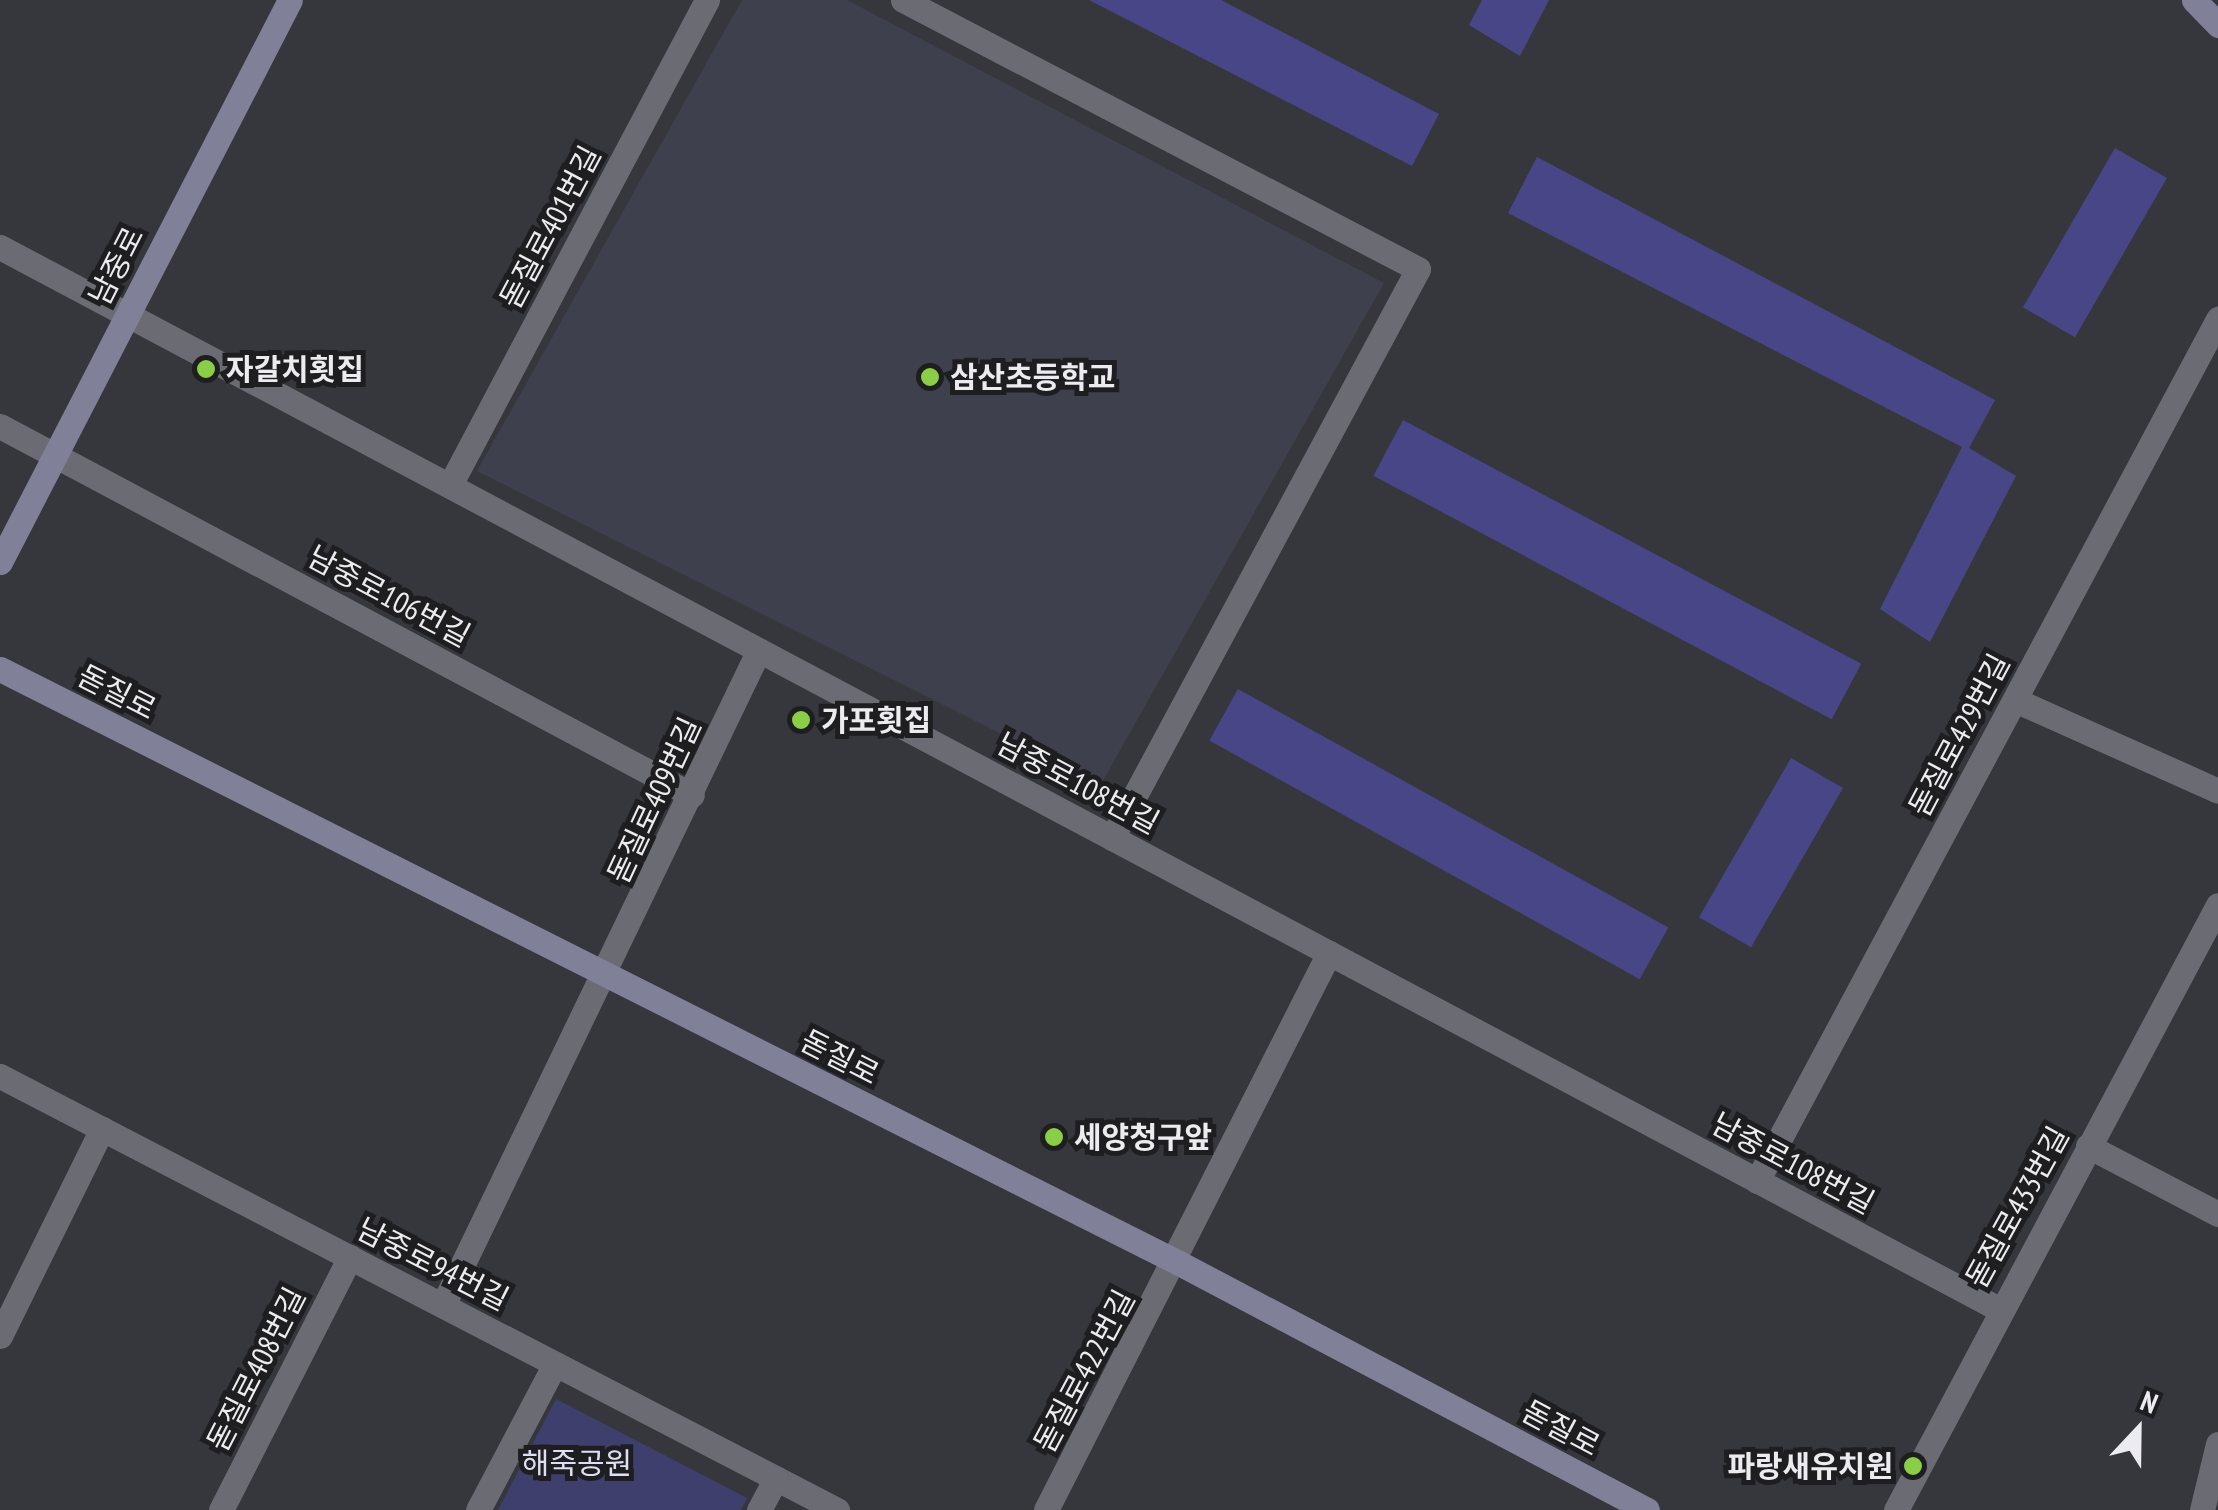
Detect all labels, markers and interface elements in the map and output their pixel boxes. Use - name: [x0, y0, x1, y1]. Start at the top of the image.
- street label: 돋질로401번길: [492, 140, 608, 314]
- street label: 남중로: [81, 221, 151, 311]
- place label: 자갈치횟집: [226, 351, 364, 387]
- marker: 자갈치횟집: [195, 358, 217, 380]
- place label: 삼산초등학교: [950, 359, 1116, 395]
- marker: 삼산초등학교: [919, 366, 941, 388]
- street label: 남중로106번길: [302, 538, 476, 654]
- street label: 돋질로429번길: [1901, 648, 2017, 822]
- street label: 돋질로: [72, 657, 162, 727]
- place label: 가포횟집: [821, 702, 931, 738]
- marker: 가포횟집: [790, 709, 812, 731]
- street label: 돋질로409번길: [600, 712, 708, 888]
- street label: 남중로108번길: [991, 725, 1165, 841]
- street label: 돋질로: [795, 1022, 885, 1092]
- street label: 남중로108번길: [1706, 1105, 1880, 1221]
- place label: 세양청구앞: [1074, 1119, 1212, 1155]
- street label: 돋질로433번길: [1958, 1120, 2076, 1294]
- marker: 세양청구앞: [1043, 1126, 1065, 1148]
- street label: 남중로94번길: [351, 1211, 515, 1317]
- street label: 돋질로408번길: [199, 1281, 313, 1457]
- street label: 돋질로422번길: [1026, 1284, 1142, 1458]
- north arrow: [2088, 1380, 2188, 1480]
- text: N: [2135, 1382, 2163, 1422]
- street label: 돋질로: [1516, 1393, 1606, 1463]
- park label: 해죽공원: [522, 1445, 632, 1481]
- place label: 파랑새유치원: [1727, 1448, 1893, 1484]
- marker: 파랑새유치원: [1902, 1455, 1924, 1477]

